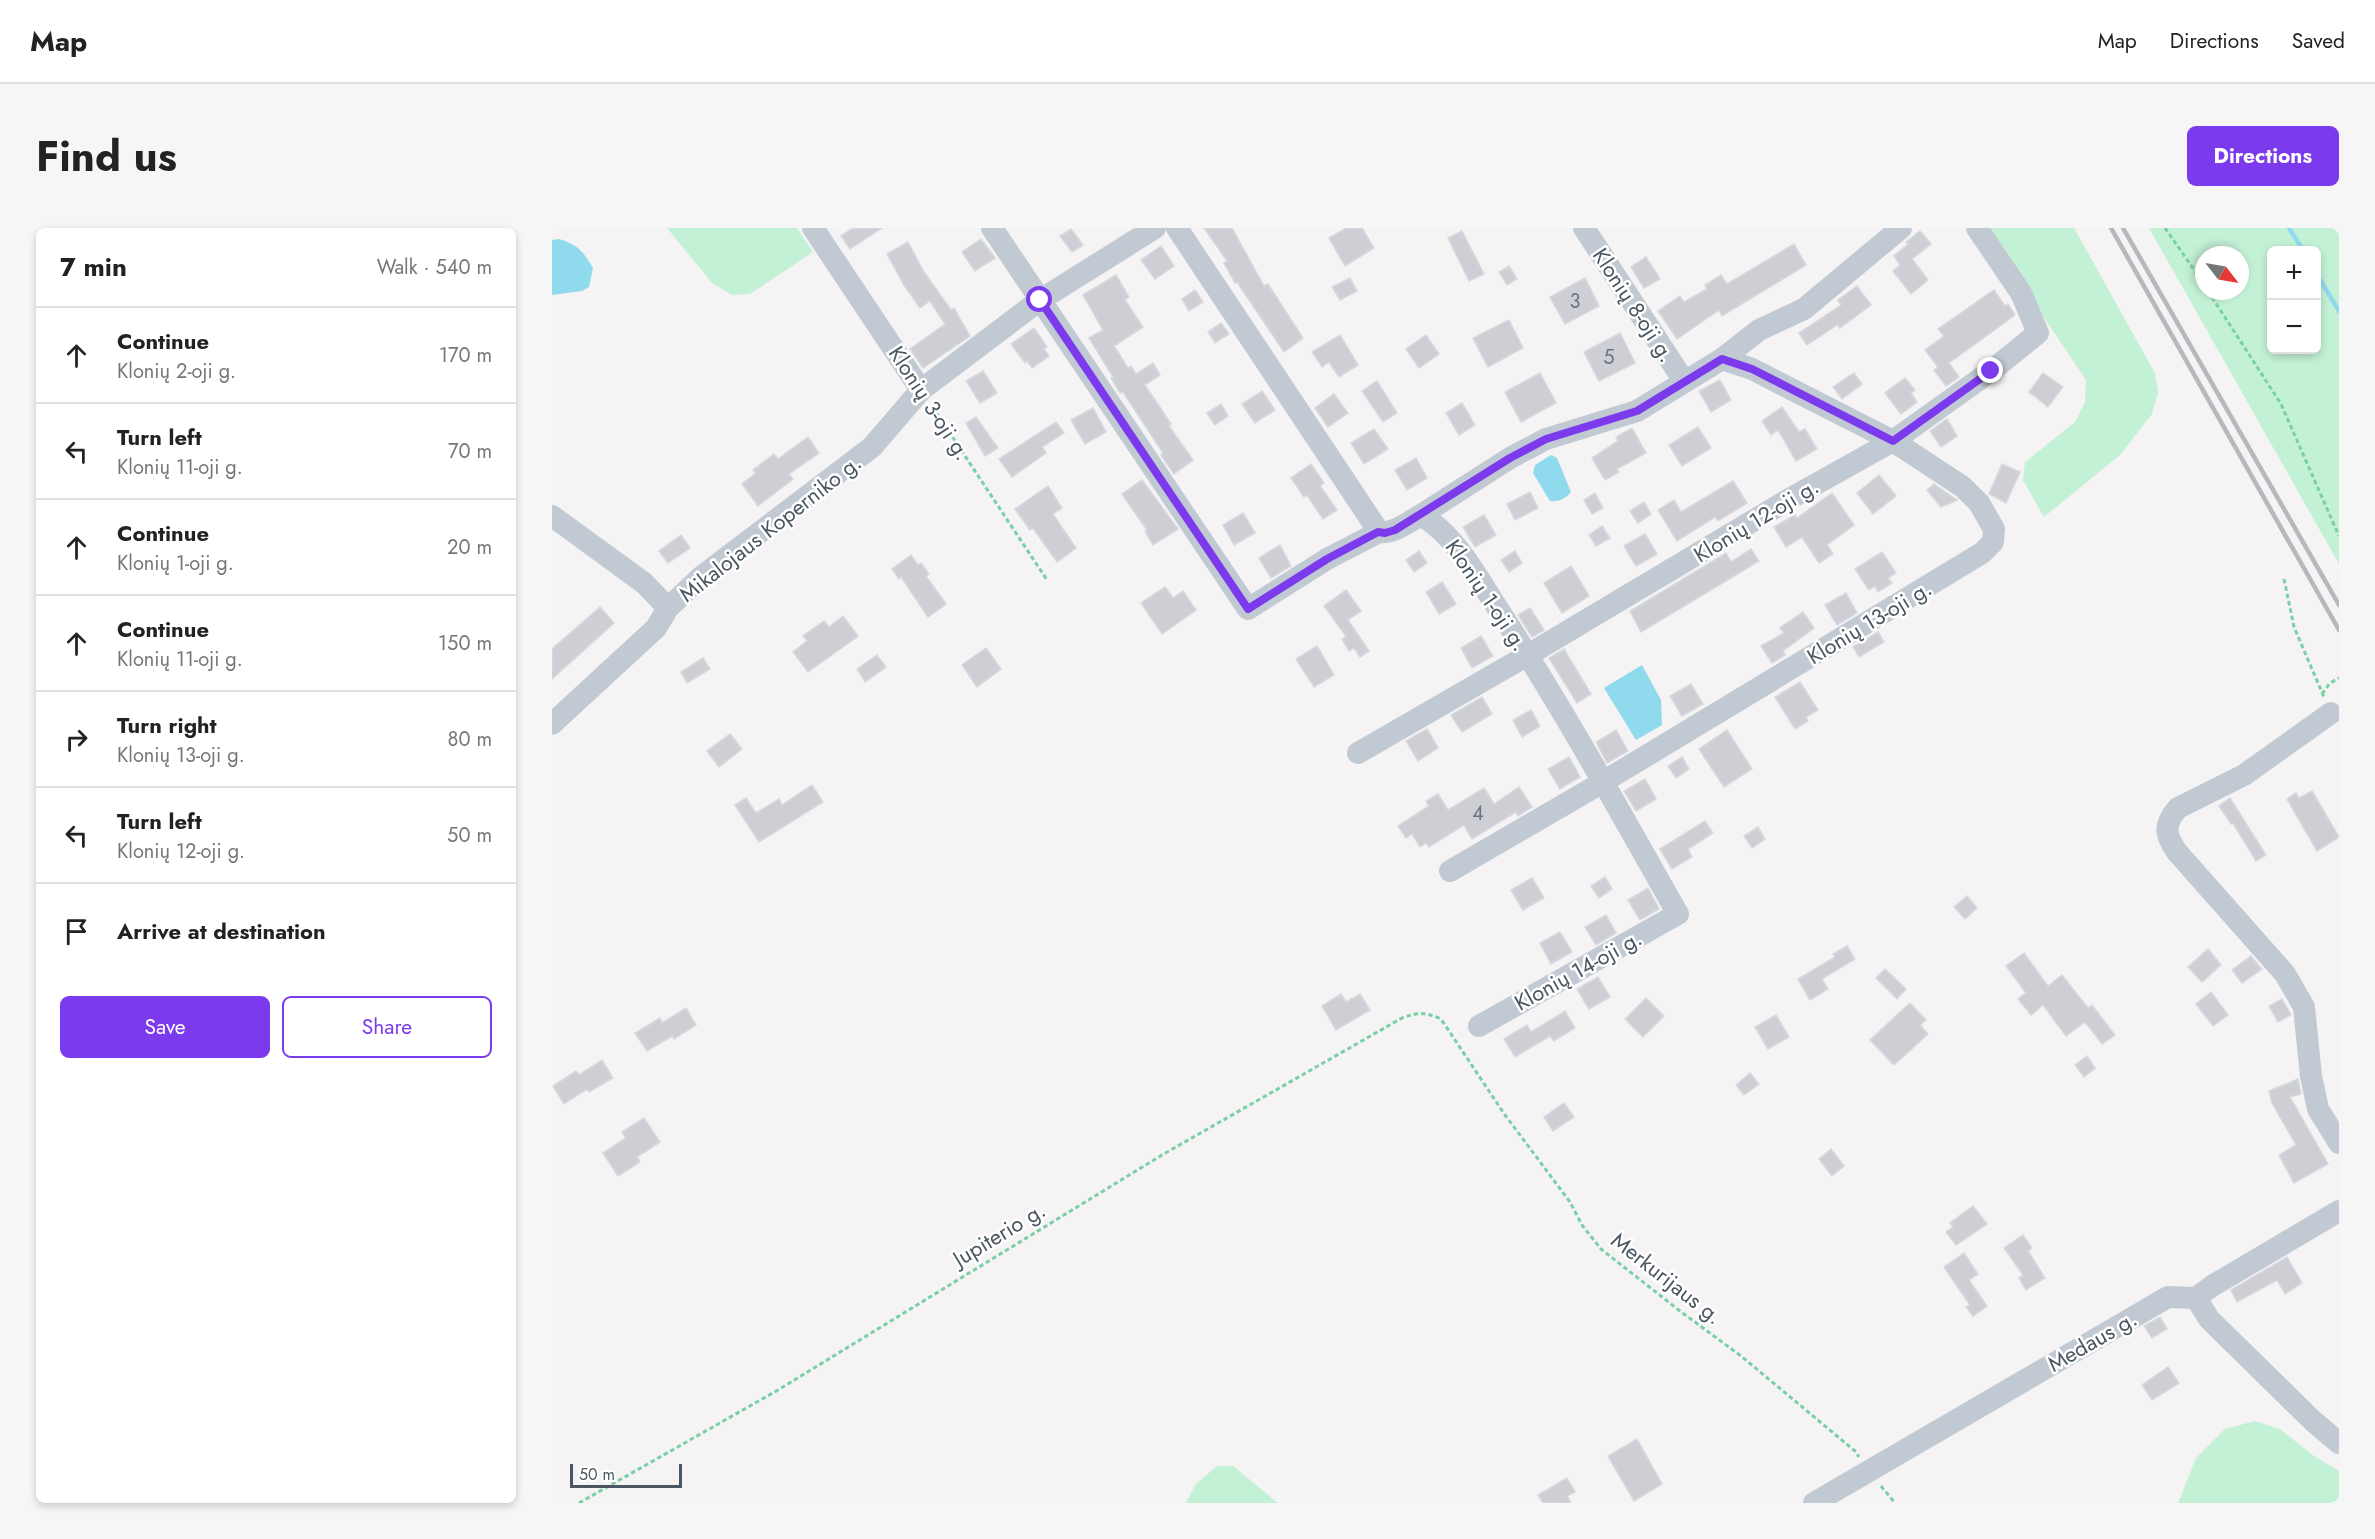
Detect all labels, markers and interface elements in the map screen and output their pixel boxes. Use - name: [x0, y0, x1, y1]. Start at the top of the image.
- text: Map: [30, 21, 87, 62]
- text: Map: [2098, 26, 2137, 56]
- text: Directions: [2170, 26, 2259, 56]
- text: Saved: [2292, 26, 2345, 56]
- text: Find us: [36, 126, 177, 187]
- button: Directions: [2187, 126, 2339, 186]
- street label: Klonių 8-oji g.: [1585, 242, 1683, 368]
- north arrow: [2195, 246, 2249, 300]
- map controls: [2267, 246, 2321, 354]
- button: +: [2267, 246, 2321, 300]
- text: 7 min: [60, 248, 127, 286]
- text: Walk · 540 m: [377, 253, 492, 282]
- route start: [1026, 286, 1052, 312]
- house number: 3: [1570, 287, 1581, 316]
- button: −: [2267, 300, 2321, 354]
- text: Continue: [117, 325, 209, 357]
- icon: ahead: [60, 339, 93, 372]
- street label: Klonių 3-oji g.: [881, 340, 979, 466]
- text: 170 m: [439, 341, 492, 370]
- house number: 5: [1603, 343, 1615, 372]
- text: Klonių 2-oji g.: [117, 357, 236, 386]
- route end: [1977, 357, 2003, 383]
- text: Turn left: [117, 421, 202, 453]
- icon: left: [60, 435, 93, 468]
- text: 70 m: [448, 437, 492, 466]
- street label: Mikalojaus Koperniko g.: [672, 447, 868, 609]
- text: Klonių 11-oji g.: [117, 453, 243, 482]
- street label: Klonių 12-oji g.: [1687, 470, 1825, 570]
- text: Continue: [117, 517, 209, 549]
- icon: ahead: [60, 531, 93, 564]
- text: 20 m: [447, 533, 492, 562]
- street label: Klonių 1-oji g.: [1438, 533, 1536, 657]
- text: Klonių 1-oji g.: [117, 549, 234, 578]
- street label: Klonių 13-oji g.: [1801, 572, 1937, 672]
- text: Continue: [117, 613, 209, 645]
- icon: ahead: [60, 627, 93, 660]
- text: 150 m: [438, 629, 492, 658]
- text: Klonių 11-oji g.: [117, 645, 243, 674]
- text: Turn right: [117, 709, 217, 741]
- icon: right: [60, 723, 93, 756]
- text: 80 m: [447, 725, 492, 754]
- text: Klonių 13-oji g.: [117, 741, 245, 770]
- house number: 4: [1472, 799, 1484, 828]
- text: Turn left: [117, 805, 202, 837]
- icon: left: [60, 819, 93, 852]
- text: 50 m: [447, 821, 492, 850]
- text: Klonių 12-oji g.: [117, 837, 245, 866]
- icon: arrive: [60, 915, 93, 948]
- text: Arrive at destination: [117, 915, 326, 947]
- street label: Klonių 14-oji g.: [1508, 922, 1648, 1018]
- button: Save: [60, 996, 270, 1058]
- button: Share: [282, 996, 492, 1058]
- street label: Jupiterio g.: [944, 1194, 1051, 1276]
- street label: Merkurijaus g.: [1605, 1224, 1729, 1332]
- street label: Medaus g.: [2041, 1303, 2143, 1379]
- scale bar: [570, 1461, 682, 1488]
- text: 50 m: [579, 1463, 615, 1486]

